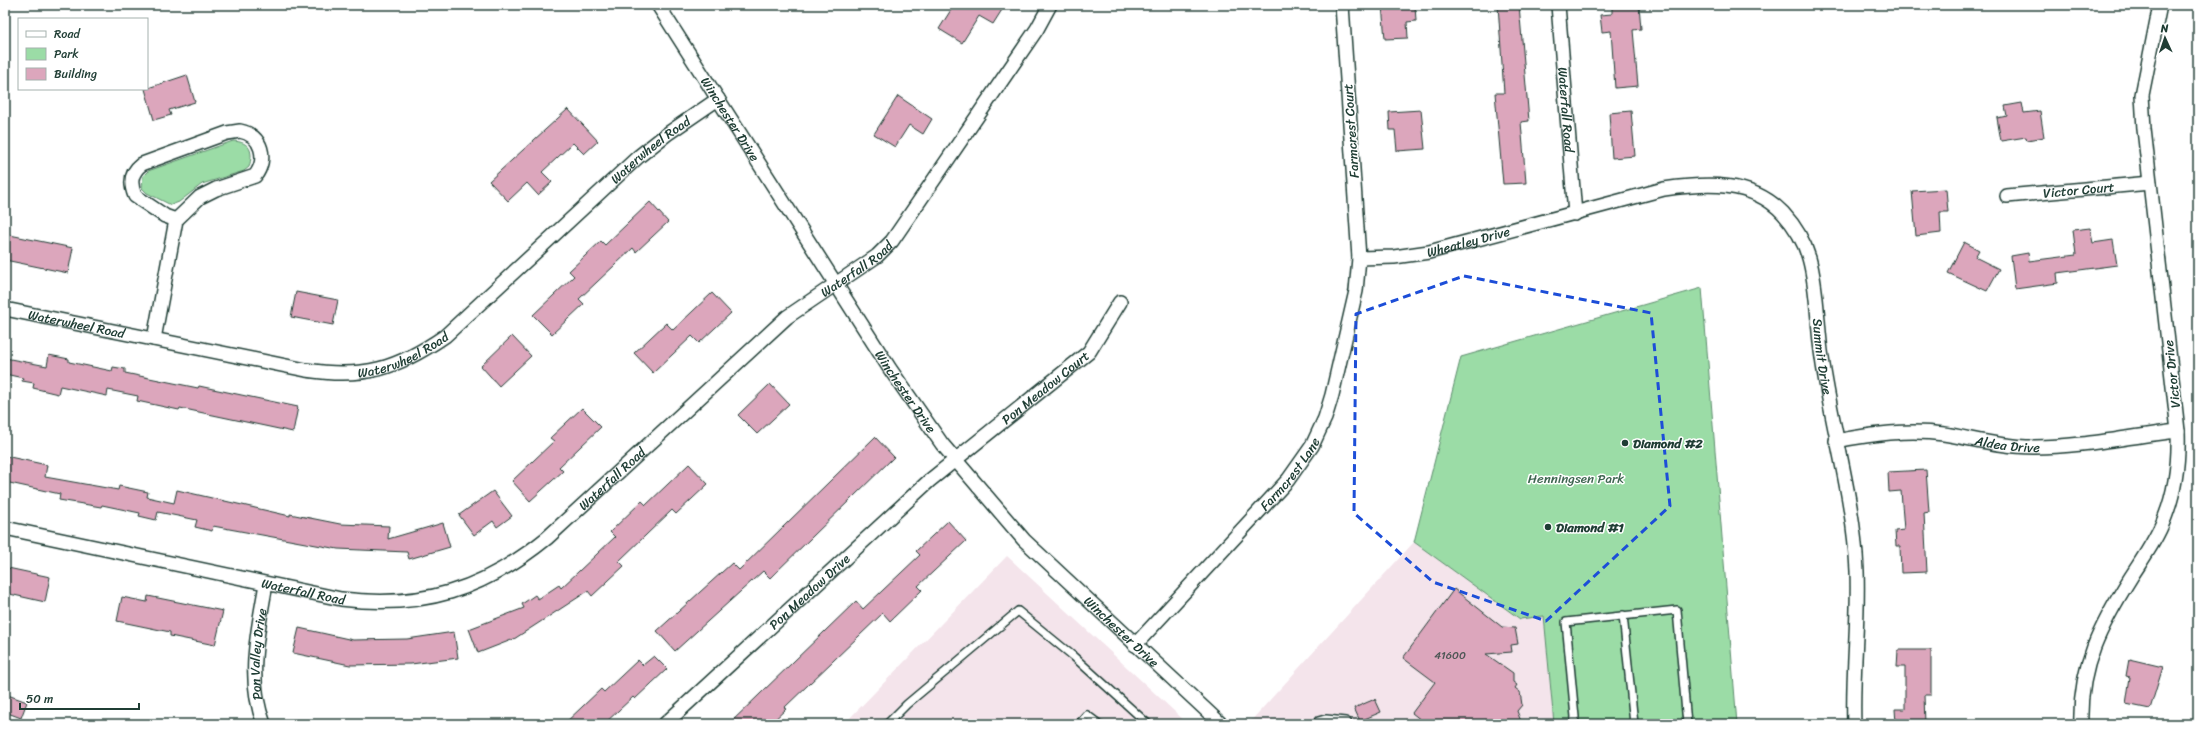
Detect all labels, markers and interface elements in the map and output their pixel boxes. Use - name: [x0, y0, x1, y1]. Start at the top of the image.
- legend: [18, 18, 148, 90]
- north arrow: [2145, 18, 2185, 58]
- text: N: [2159, 19, 2169, 38]
- text: Road: [54, 23, 81, 45]
- text: Park: [54, 43, 79, 65]
- text: Building: [54, 63, 97, 85]
- street label: Waterfall Road: [1552, 66, 1582, 154]
- street label: Winchester Drive: [695, 72, 766, 166]
- street label: Farmcrest Court: [1336, 83, 1366, 179]
- street label: Waterwheel Road: [605, 109, 696, 189]
- street label: Victor Court: [2042, 175, 2116, 204]
- street label: Wheatley Drive: [1424, 219, 1513, 264]
- street label: Waterfall Road: [815, 234, 899, 303]
- street label: Waterwheel Road: [26, 302, 128, 345]
- street label: Summit Drive: [1806, 317, 1839, 397]
- street label: Waterwheel Road: [356, 325, 454, 384]
- street label: Victor Drive: [2157, 339, 2187, 409]
- street label: Pon Meadow Court: [996, 344, 1095, 430]
- street label: Winchester Drive: [869, 345, 943, 438]
- street label: Aldea Drive: [1972, 428, 2040, 459]
- place label: Diamond #2: [1633, 432, 1703, 455]
- street label: Farmcrest Lane: [1254, 433, 1326, 516]
- marker: Diamond #2: [1620, 438, 1630, 448]
- street label: Waterfall Road: [573, 440, 652, 516]
- park label: Henningsen Park: [1528, 467, 1624, 490]
- place label: Diamond #1: [1556, 516, 1624, 539]
- marker: Diamond #1: [1543, 522, 1553, 532]
- street label: Pon Meadow Drive: [763, 548, 855, 635]
- street label: Waterfall Road: [259, 571, 348, 611]
- street label: Winchester Drive: [1079, 590, 1165, 673]
- street label: Pon Valley Drive: [243, 606, 273, 702]
- house number: 41600: [1434, 646, 1466, 665]
- scale bar: [20, 685, 139, 711]
- text: 50 m: [26, 688, 53, 710]

